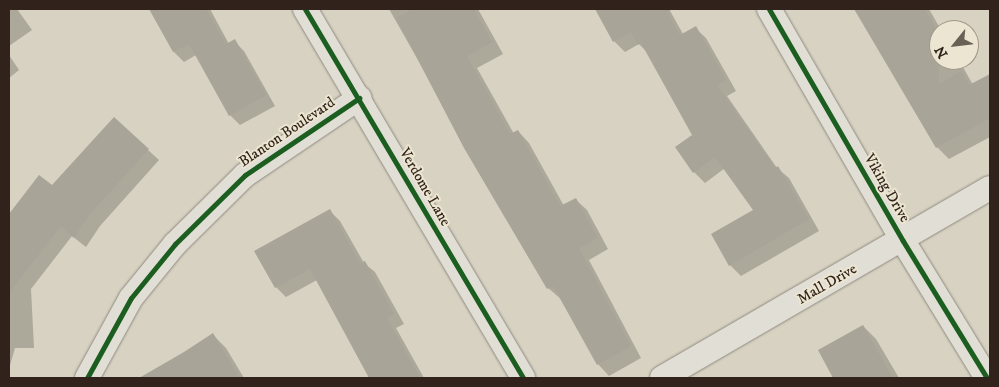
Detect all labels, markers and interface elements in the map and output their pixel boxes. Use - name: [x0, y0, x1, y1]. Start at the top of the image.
- north arrow: [929, 20, 979, 70]
- text: N: [931, 42, 952, 61]
- street label: Blanton Boulevard: [236, 93, 338, 171]
- street label: Verdome Lane: [395, 145, 455, 229]
- street label: Viking Drive: [860, 150, 914, 226]
- street label: Mall Drive: [794, 260, 860, 308]

